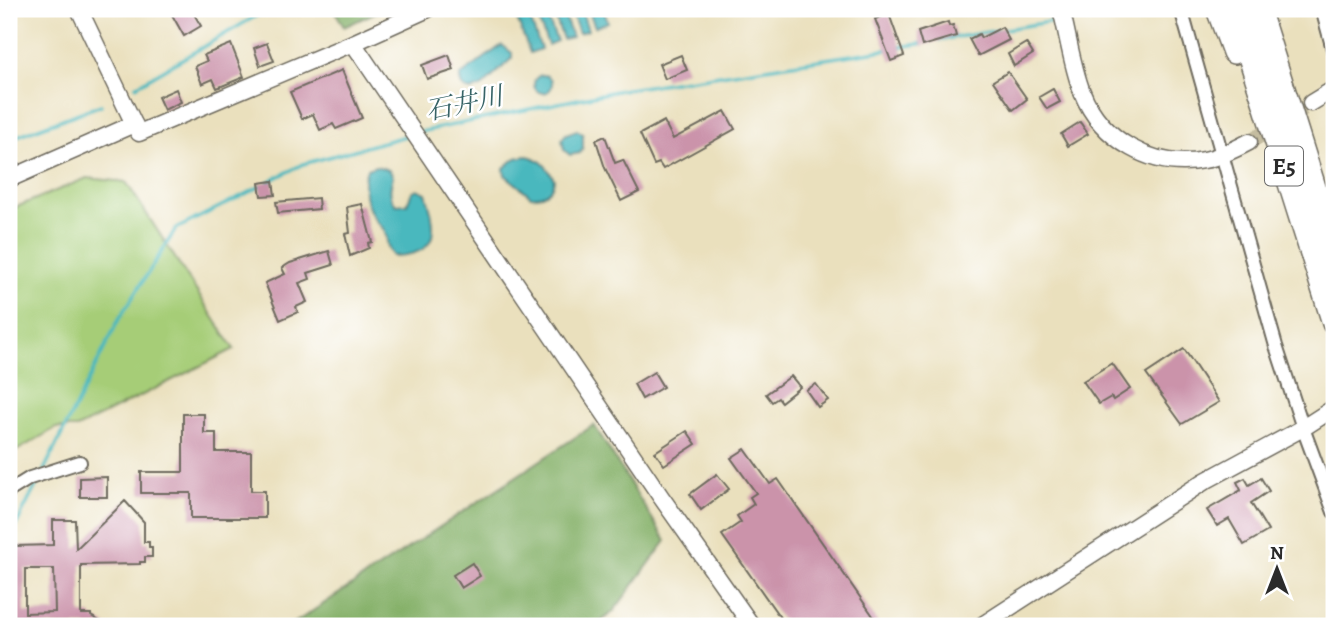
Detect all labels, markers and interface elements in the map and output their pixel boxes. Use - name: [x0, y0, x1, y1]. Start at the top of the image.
- water label: 石井川: [422, 78, 509, 129]
- road number: E5: [1265, 146, 1303, 186]
- north arrow: [1242, 534, 1312, 604]
- text: N: [1270, 540, 1284, 566]

